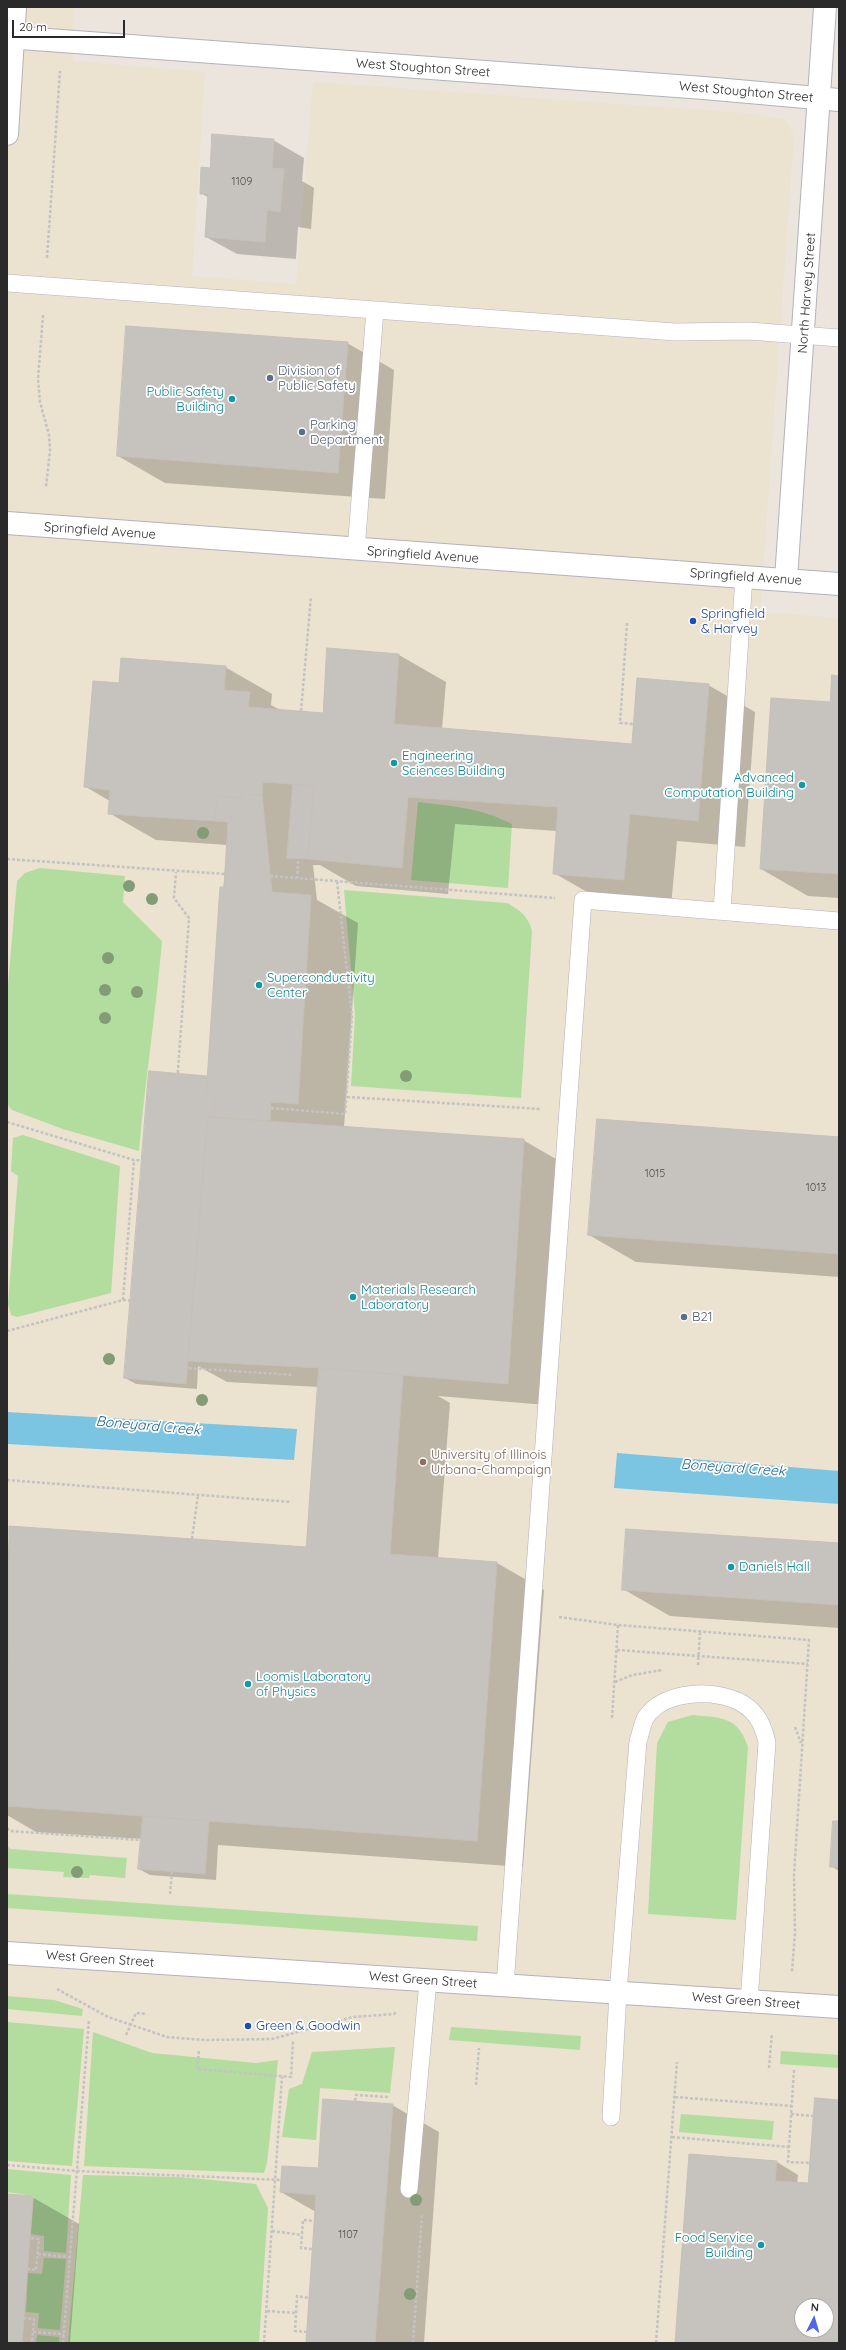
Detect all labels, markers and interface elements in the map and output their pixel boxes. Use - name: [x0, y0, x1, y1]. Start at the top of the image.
- scale bar: [14, 12, 127, 38]
- text: 20 m: [19, 19, 47, 34]
- street label: West Stoughton Street: [355, 56, 491, 80]
- street label: West Stoughton Street: [678, 78, 814, 106]
- house number: 1109: [232, 175, 252, 189]
- street label: North Harvey Street: [795, 232, 819, 354]
- place label: Division of Public Safety: [278, 363, 356, 394]
- marker: Division of Public Safety: [265, 373, 275, 383]
- place label: Public Safety Building: [146, 384, 224, 415]
- marker: Public Safety Building: [227, 394, 237, 404]
- place label: Parking Department: [310, 417, 383, 448]
- marker: Parking Department: [297, 427, 307, 437]
- street label: Springfield Avenue: [44, 519, 156, 543]
- street label: Springfield Avenue: [367, 543, 479, 567]
- street label: Springfield Avenue: [690, 565, 802, 589]
- place label: Springfield & Harvey: [701, 606, 765, 637]
- marker: Springfield & Harvey: [688, 616, 698, 626]
- place label: Engineering Sciences Building: [402, 748, 505, 779]
- marker: Engineering Sciences Building: [389, 758, 399, 768]
- place label: Advanced Computation Building: [664, 770, 794, 801]
- marker: Advanced Computation Building: [797, 780, 807, 790]
- place label: Superconductivity Center: [267, 970, 375, 1001]
- marker: Superconductivity Center: [254, 980, 264, 990]
- house number: 1015: [645, 1167, 665, 1181]
- house number: 1013: [806, 1181, 826, 1195]
- place label: Materials Research Laboratory: [361, 1282, 476, 1313]
- marker: Materials Research Laboratory: [348, 1292, 358, 1302]
- place label: B21: [692, 1309, 712, 1325]
- marker: B21: [679, 1312, 689, 1322]
- water label: Boneyard Creek: [95, 1413, 201, 1439]
- place label: University of Illinois Urbana-Champaign: [431, 1447, 551, 1478]
- water label: Boneyard Creek: [680, 1456, 786, 1480]
- marker: University of Illinois Urbana-Champaign: [418, 1457, 428, 1467]
- place label: Daniels Hall: [739, 1559, 810, 1575]
- marker: Daniels Hall: [726, 1562, 736, 1572]
- place label: Loomis Laboratory of Physics: [256, 1669, 371, 1700]
- marker: Loomis Laboratory of Physics: [243, 1679, 253, 1689]
- street label: West Green Street: [45, 1947, 155, 1971]
- street label: West Green Street: [368, 1968, 478, 1992]
- street label: West Green Street: [691, 1989, 801, 2013]
- place label: Green & Goodwin: [256, 2018, 361, 2034]
- marker: Green & Goodwin: [243, 2021, 253, 2031]
- house number: 1107: [338, 2228, 358, 2242]
- place label: Food Service Building: [675, 2230, 753, 2261]
- marker: Food Service Building: [756, 2240, 766, 2250]
- north arrow: [794, 2298, 834, 2338]
- text: N: [810, 2300, 820, 2314]

